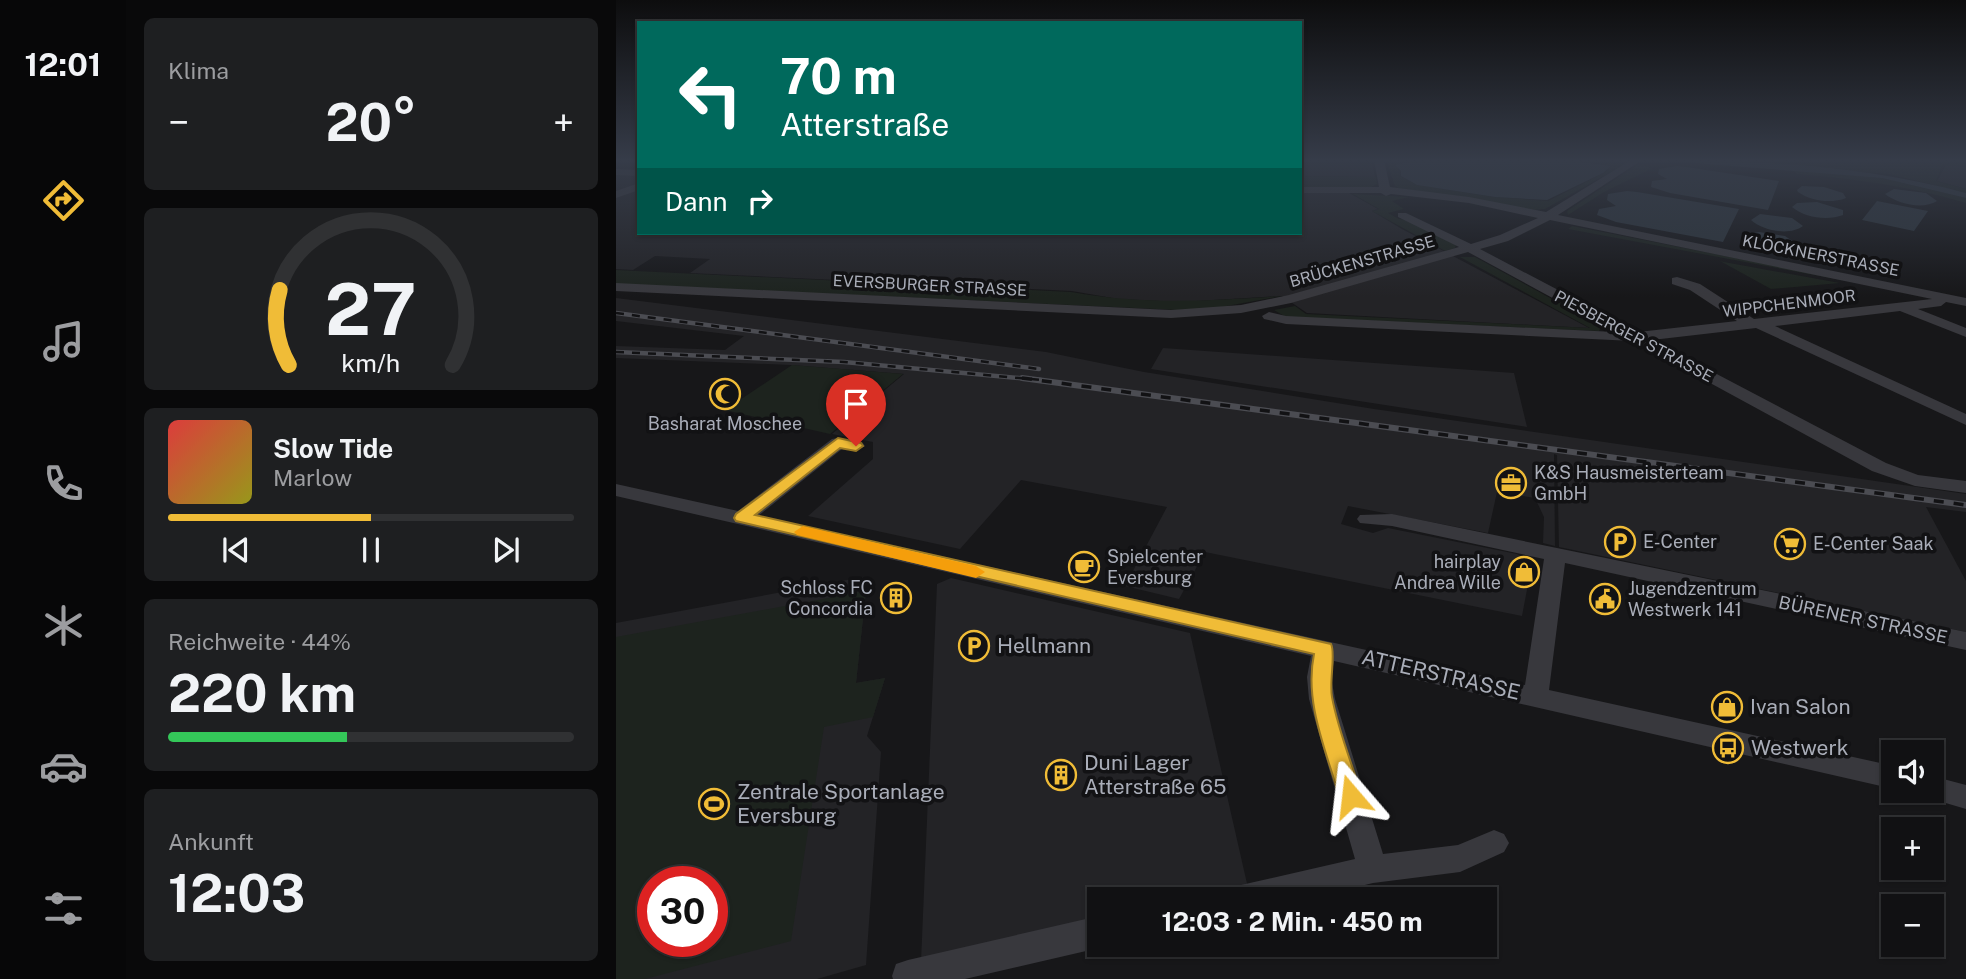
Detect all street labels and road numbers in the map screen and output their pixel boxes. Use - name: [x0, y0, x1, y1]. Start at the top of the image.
- street label: KLÖCKNERSTRASSE: [1741, 230, 1901, 280]
- street label: BRÜCKENSTRASSE: [1287, 231, 1437, 291]
- street label: EVERSBURGER STRASSE: [832, 271, 1028, 300]
- street label: WIPPCHENMOOR: [1721, 286, 1857, 321]
- street label: PIESBERGER STRASSE: [1551, 287, 1716, 386]
- street label: BÜRENER STRASSE: [1777, 590, 1950, 648]
- street label: ATTERSTRASSE: [1359, 644, 1523, 705]

